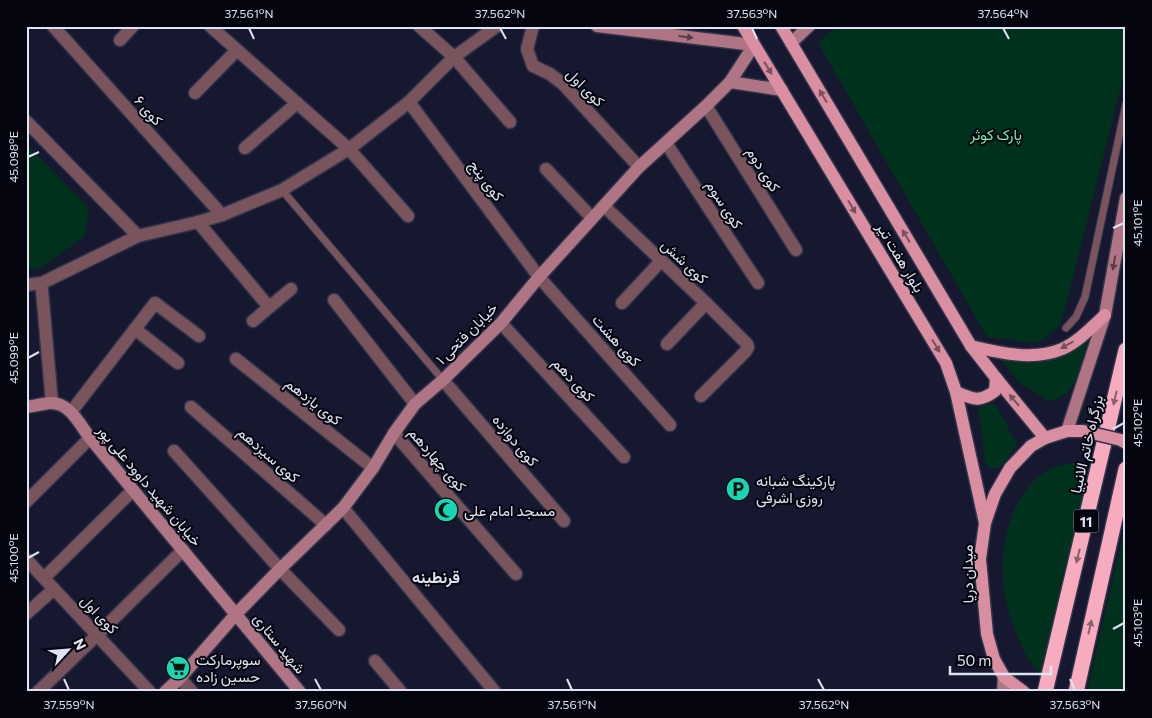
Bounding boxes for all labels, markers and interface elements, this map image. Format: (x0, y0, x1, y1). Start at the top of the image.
text: 37.561°N (224, 6, 274, 20)
text: 37.562°N (475, 6, 525, 20)
text: 37.563°N (727, 6, 777, 20)
text: 37.564°N (977, 6, 1029, 20)
one-way arrow (678, 33, 694, 41)
one-way arrow (764, 61, 773, 74)
street label: کوی اول (562, 64, 609, 111)
one-way arrow (818, 90, 827, 103)
street label: کوی ۶ (129, 91, 167, 130)
park label: پارک کوثر (969, 125, 1022, 145)
text: 45.098°E (6, 131, 20, 183)
street label: کوی دوم (742, 143, 785, 196)
street label: کوی پنج (463, 156, 508, 206)
street label: کوی سوم (701, 176, 747, 233)
one-way arrow (848, 200, 857, 213)
text: 45.101°E (1130, 200, 1144, 246)
street label: بلوار هفت تیر (872, 218, 929, 296)
one-way arrow (901, 229, 910, 242)
street label: کوی شش (657, 235, 712, 289)
one-way arrow (1110, 255, 1118, 271)
street label: خیابان فتحی ۱ (431, 298, 502, 369)
street label: کوی هشت (587, 310, 645, 371)
text: 45.099°E (6, 332, 20, 384)
one-way arrow (932, 340, 941, 353)
one-way arrow (1060, 341, 1073, 350)
street label: کوی دهم (548, 353, 599, 406)
street label: کوی یازدهم (281, 373, 346, 430)
one-way arrow (1111, 390, 1119, 405)
street label: بزرگراه خاتم الانبیا (1066, 393, 1108, 495)
one-way arrow (1009, 394, 1020, 407)
text: 45.102°E (1130, 399, 1144, 447)
street label: کوی دوازده (488, 410, 543, 471)
street label: خیابان شهید داوود علی پور (92, 420, 206, 551)
street label: کوی سیزدهم (233, 422, 304, 488)
street label: کوی چهاردهم (404, 423, 471, 496)
place label: پارکینگ شبانه روزی اشرفی (756, 471, 836, 508)
parking icon: پارکینگ شبانه روزی اشرفی (725, 476, 751, 502)
mosque icon: مسجد امام علی (433, 497, 459, 523)
place label: مسجد امام علی (464, 501, 555, 521)
road number: 11 (1074, 510, 1098, 532)
text: 45.100°E (6, 533, 20, 583)
street label: میدان دریا (957, 544, 978, 604)
one-way arrow (1073, 548, 1081, 563)
district label: قرنطینه (412, 567, 460, 588)
street label: کوی اول (76, 591, 123, 639)
text: 45.103°E (1130, 599, 1144, 647)
street label: شهید ستاری (249, 609, 310, 678)
one-way arrow (1086, 620, 1094, 635)
north arrow (42, 626, 92, 676)
text: N (70, 636, 90, 653)
scale bar (950, 643, 1051, 675)
place label: سوپرمارکت حسین زاده (196, 650, 261, 687)
text: 50 m (957, 651, 991, 669)
supermarket icon: سوپرمارکت حسین زاده (165, 655, 191, 681)
text: 37.559°N (44, 697, 94, 711)
text: 37.560°N (295, 697, 347, 711)
text: 37.561°N (547, 697, 597, 711)
text: 37.562°N (799, 697, 849, 711)
text: 37.563°N (1050, 697, 1100, 711)

